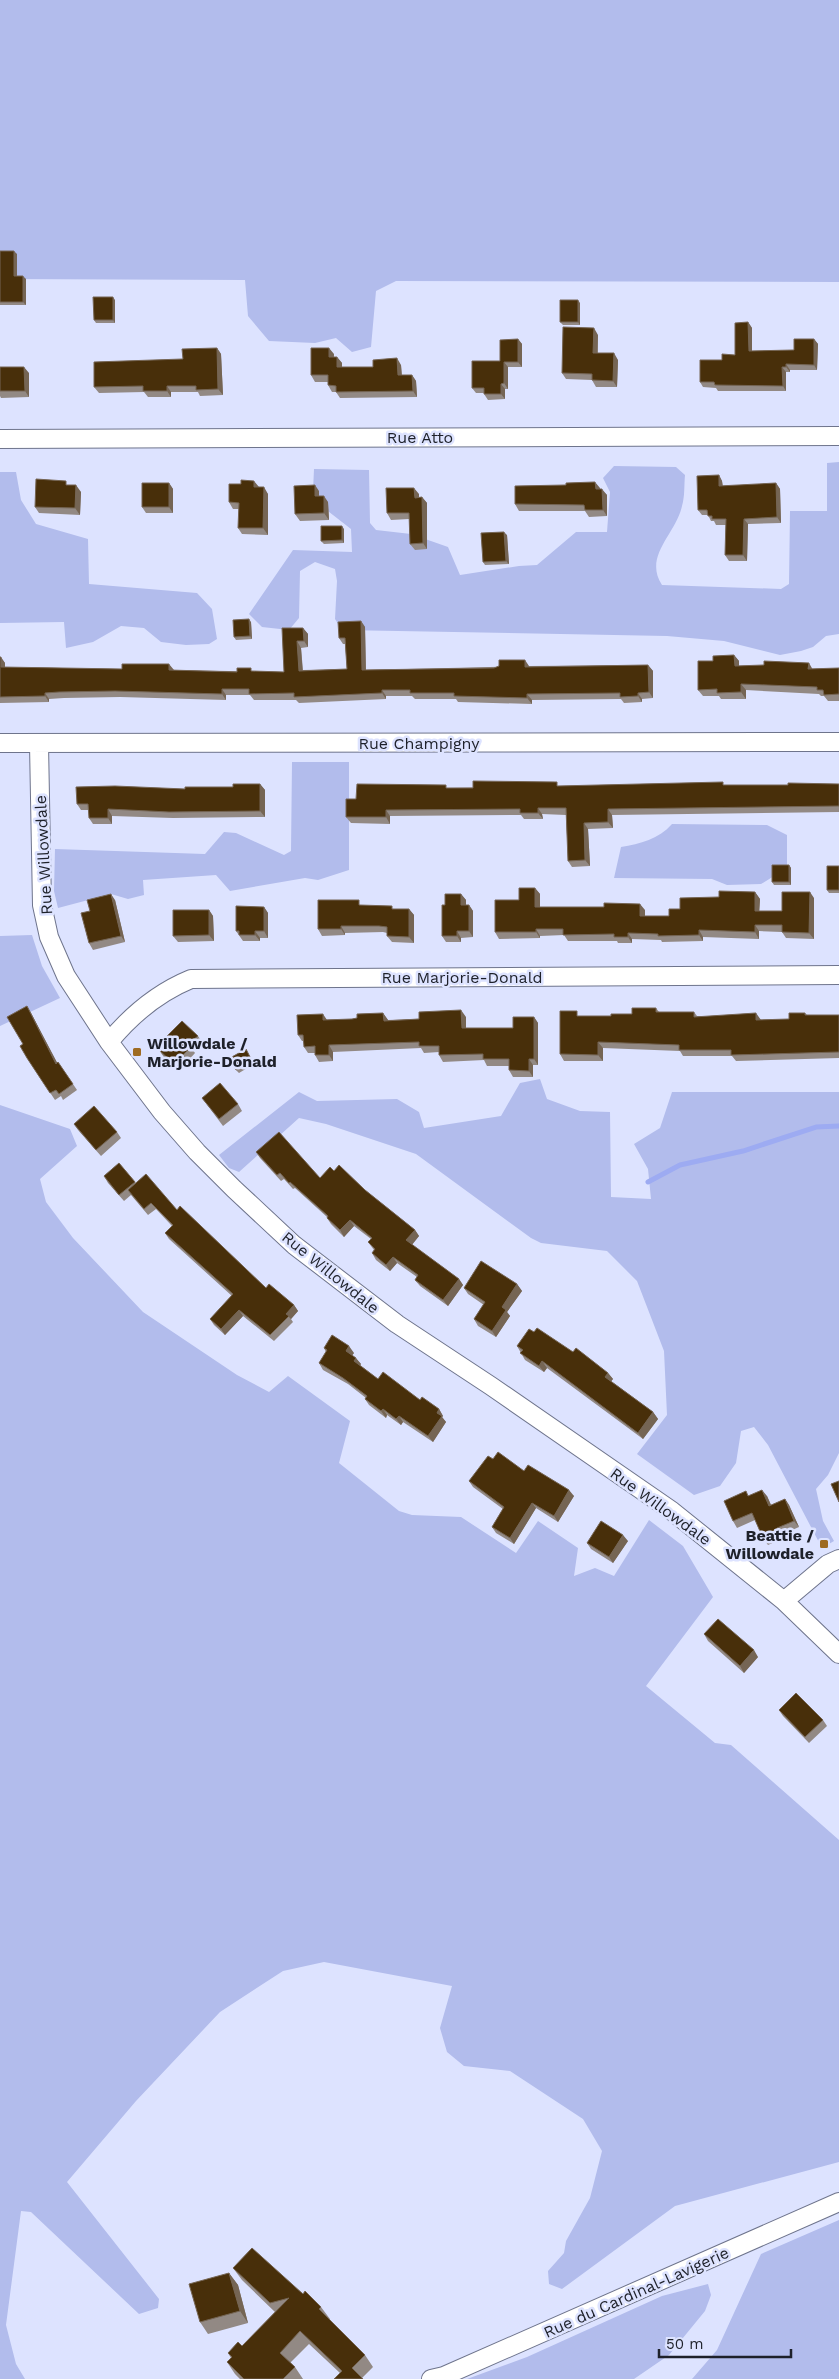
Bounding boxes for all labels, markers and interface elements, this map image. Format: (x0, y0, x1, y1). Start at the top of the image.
street label: Rue Atto (387, 428, 453, 447)
street label: Rue Champigny (359, 734, 480, 753)
street label: Rue Willowdale (31, 795, 56, 915)
street label: Rue Marjorie-Donald (381, 968, 543, 987)
place label: Willowdale / Marjorie-Donald (147, 1034, 277, 1071)
marker: Willowdale / Marjorie-Donald (131, 1046, 143, 1058)
street label: Rue Willowdale (278, 1227, 383, 1317)
street label: Rue Willowdale (607, 1464, 715, 1549)
place label: Beattie / Willowdale (726, 1526, 815, 1563)
marker: Beattie / Willowdale (818, 1538, 830, 1550)
street label: Rue du Cardinal-Lavigerie (541, 2243, 732, 2342)
scale bar (659, 2326, 792, 2358)
text: 50 m (666, 2335, 703, 2353)

